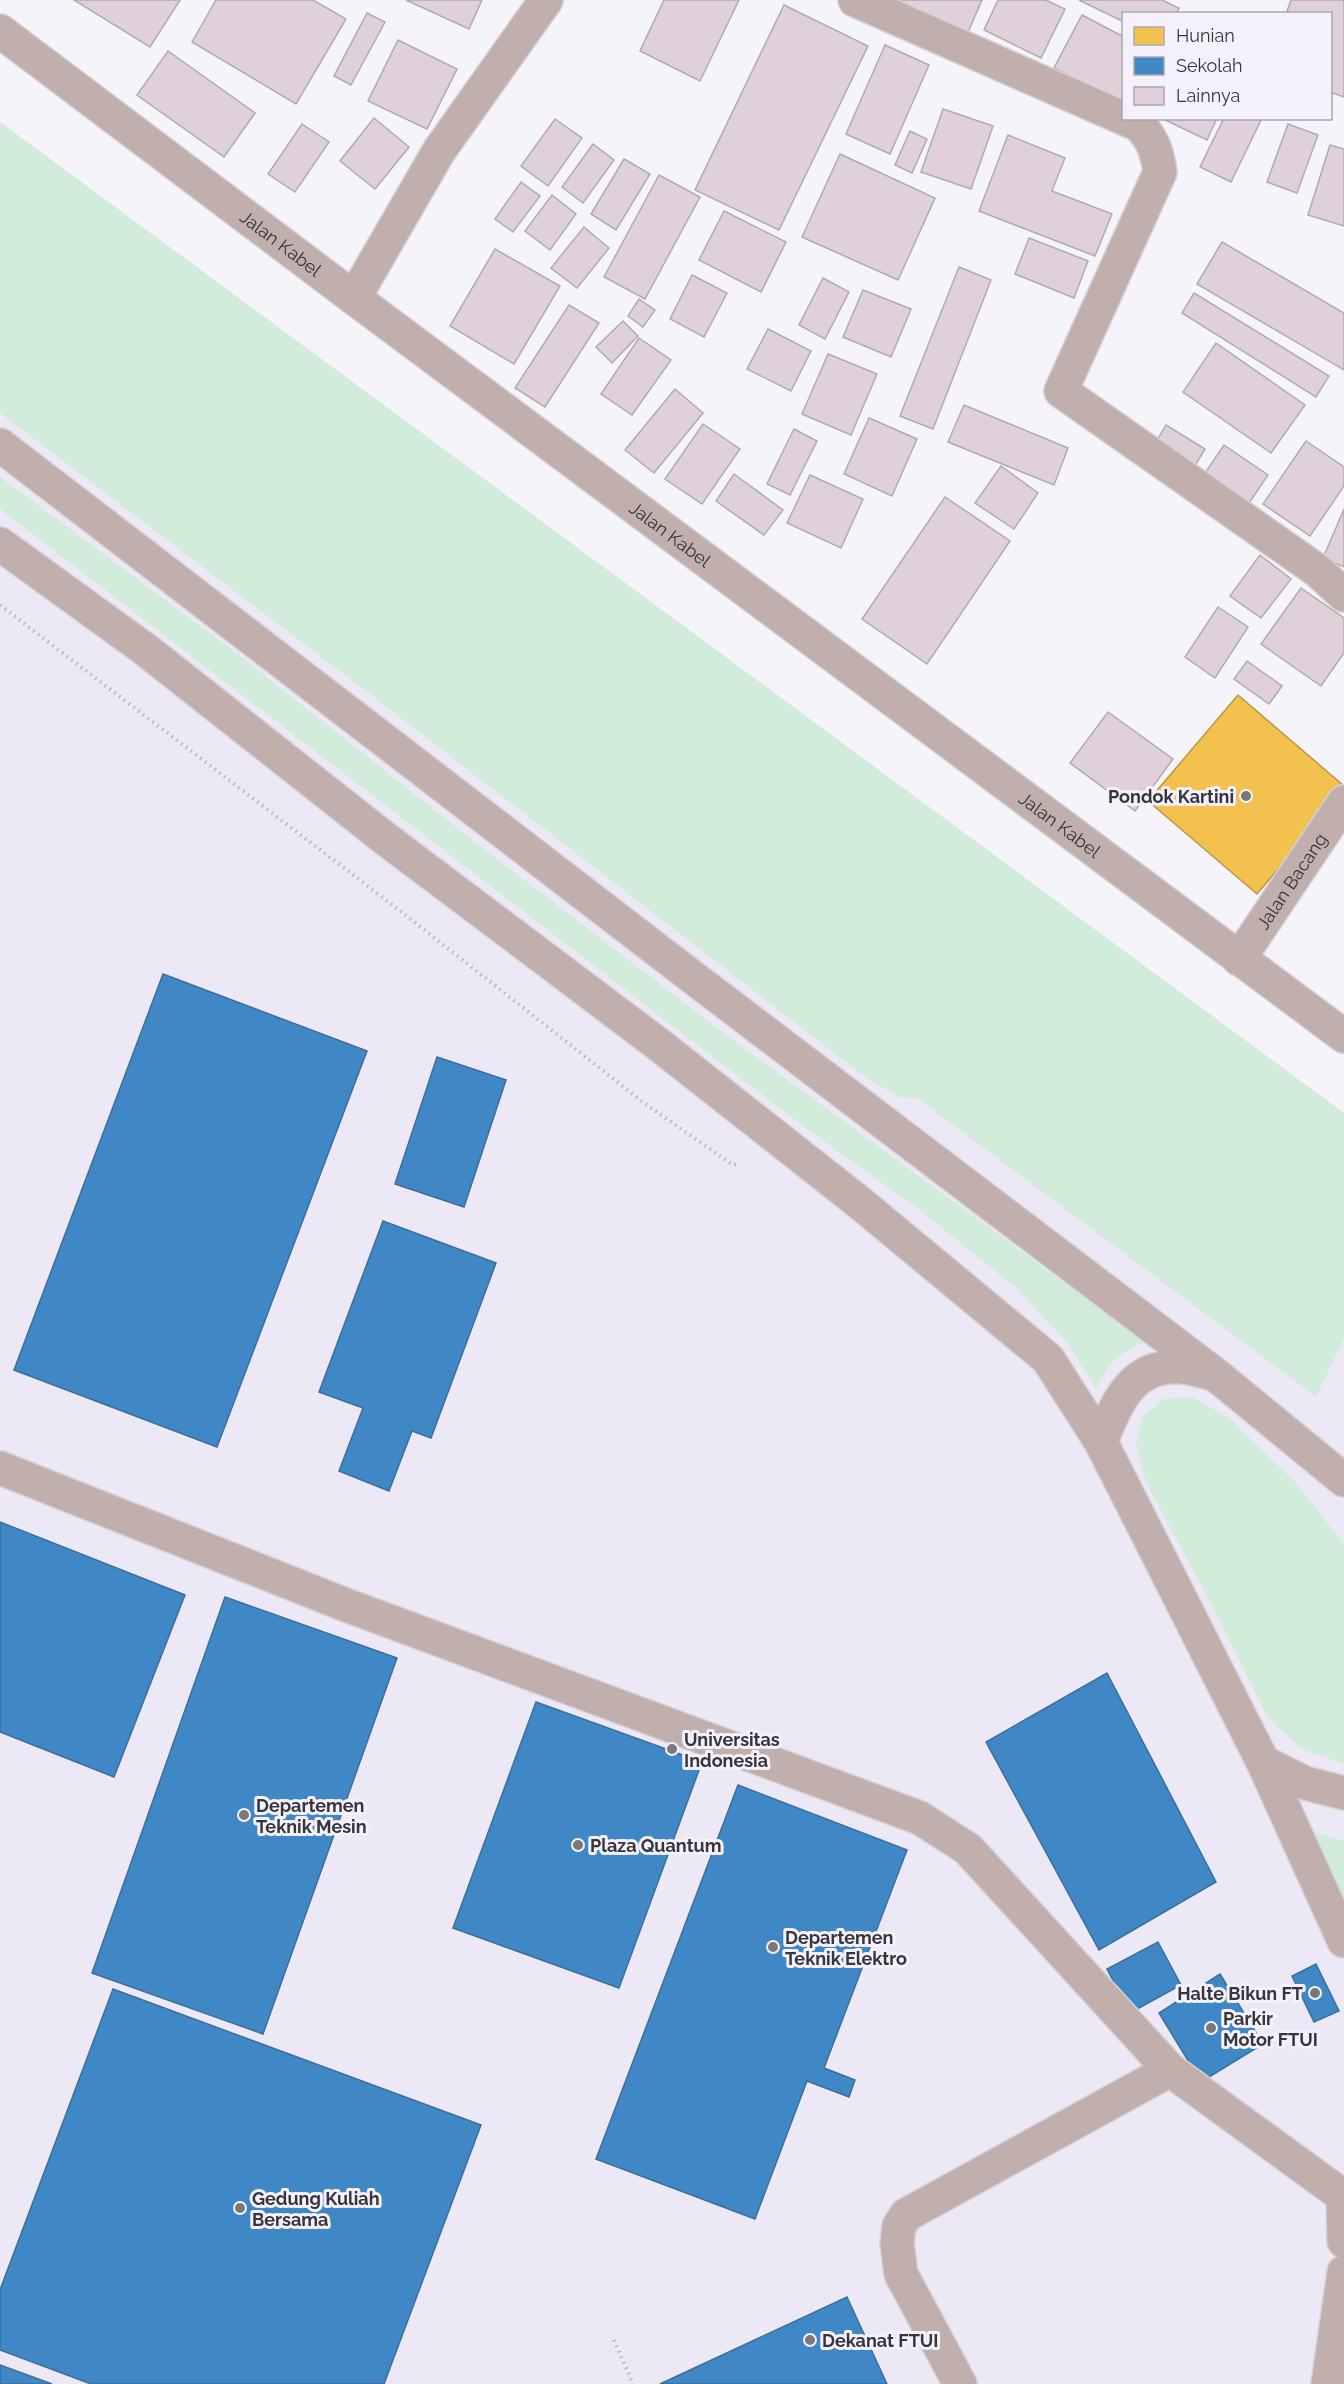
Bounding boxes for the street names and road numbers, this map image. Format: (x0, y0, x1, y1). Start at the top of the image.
street label: Jalan Kabel (236, 206, 326, 280)
street label: Jalan Kabel (626, 497, 715, 571)
street label: Jalan Kabel (1015, 787, 1105, 862)
street label: Jalan Bacang (1252, 829, 1331, 933)

